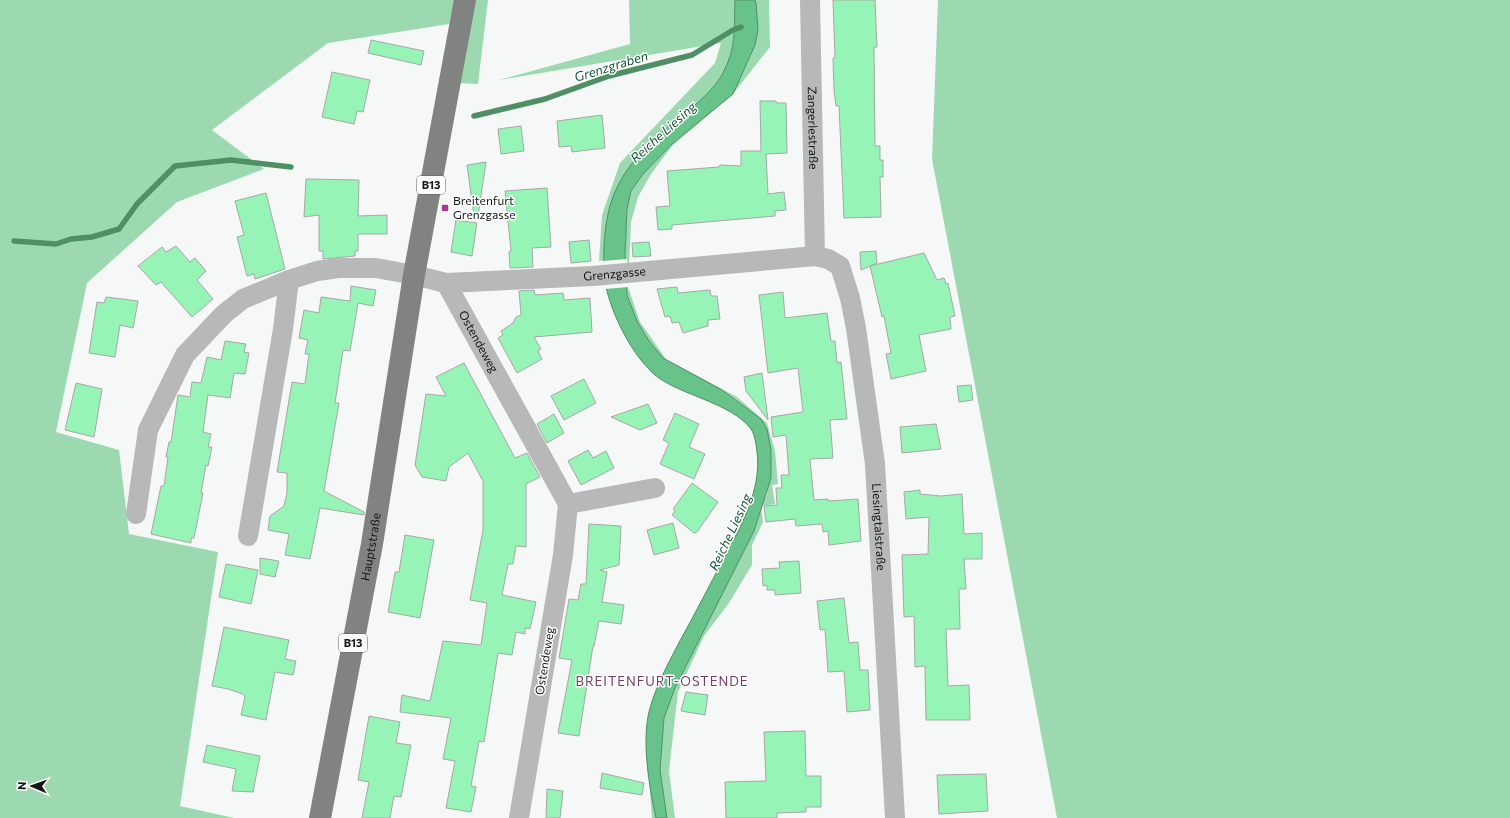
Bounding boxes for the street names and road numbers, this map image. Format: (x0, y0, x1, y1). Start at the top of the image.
street label: Zangerlestraße (806, 86, 821, 170)
road number: B13 (417, 176, 445, 194)
street label: Grenzgasse (583, 263, 646, 282)
street label: Ostendeweg (457, 308, 502, 375)
street label: Liesingtalstraße (870, 483, 889, 571)
street label: Hauptstraße (357, 512, 383, 582)
street label: Ostendeweg (532, 625, 556, 696)
road number: B13 (339, 634, 367, 652)

